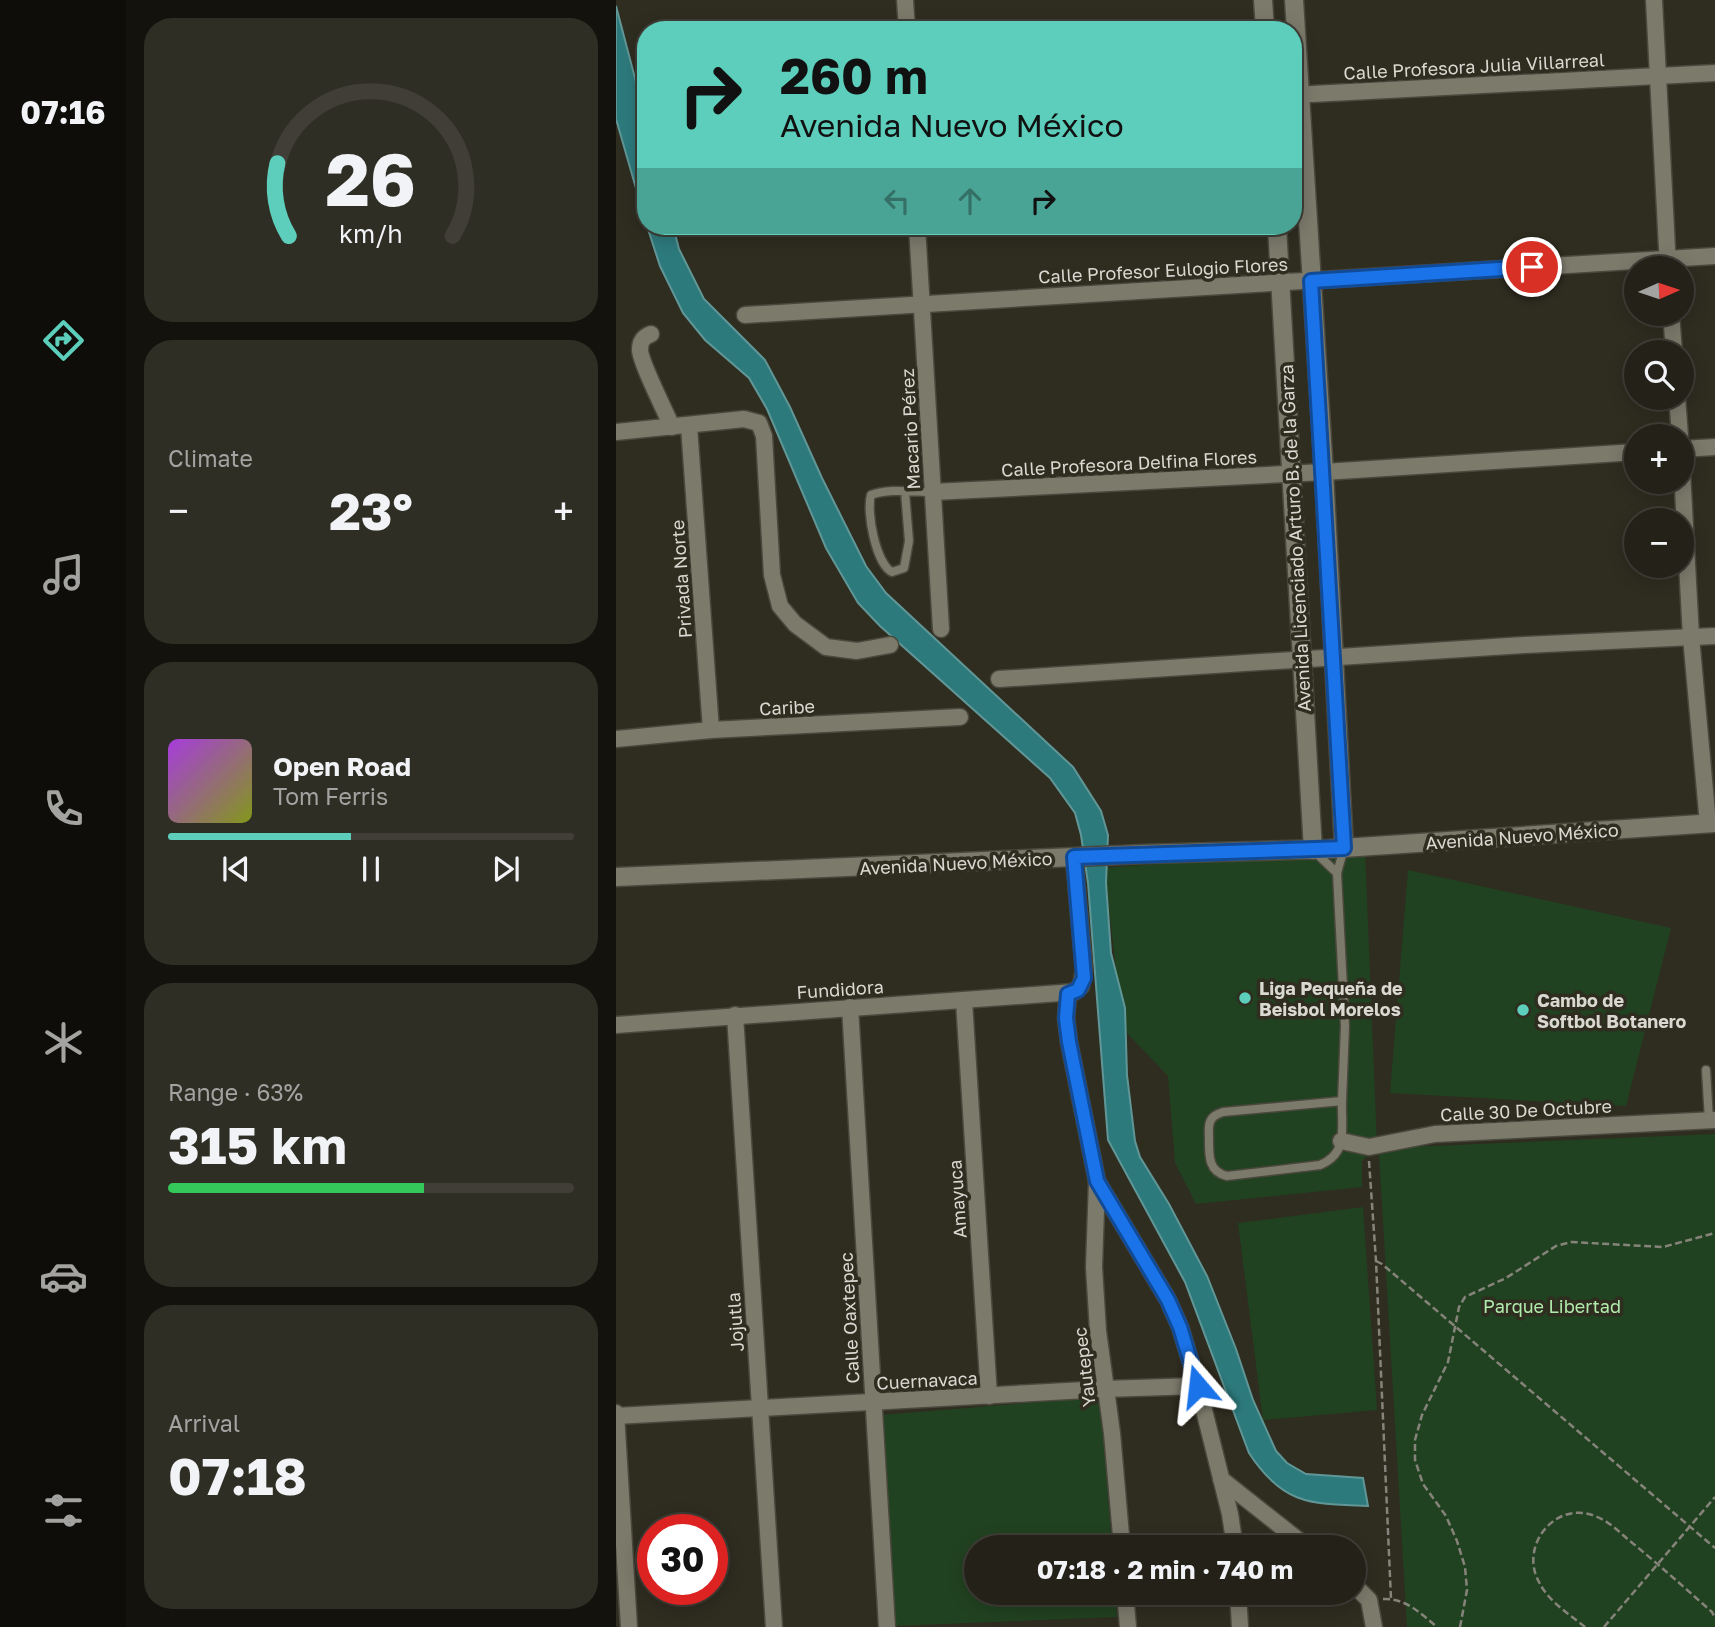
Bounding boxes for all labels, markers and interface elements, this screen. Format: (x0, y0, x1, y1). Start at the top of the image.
text: 260 m (780, 46, 928, 105)
street label: Calle Profesora Julia Villarreal (1343, 48, 1605, 84)
icon: right (665, 49, 756, 140)
text: 07:16 (20, 93, 106, 131)
text: Avenida Nuevo México (780, 106, 1124, 144)
text: 26 (326, 135, 416, 222)
icon: left (878, 182, 916, 220)
icon: ahead (951, 182, 989, 220)
icon: right (1024, 182, 1062, 220)
text: km/h (339, 218, 403, 249)
pin (1502, 237, 1562, 297)
icon: arrive (1513, 248, 1551, 286)
street label: Calle Profesor Eulogio Flores (1038, 252, 1288, 288)
north arrow (1624, 256, 1694, 326)
map controls (1624, 256, 1694, 578)
icon: directions (39, 316, 88, 365)
button: search (1624, 340, 1694, 410)
street label: Avenida Licenciado Arturo B. de la Garza (1275, 364, 1315, 712)
street label: Macario Pérez (896, 368, 924, 490)
button: + (1624, 424, 1694, 494)
text: Climate (168, 444, 253, 472)
street label: Calle Profesora Delfina Flores (1001, 445, 1257, 481)
text: 23° (329, 479, 413, 541)
text: − (168, 488, 189, 533)
text: + (553, 488, 574, 533)
button: − (1624, 508, 1694, 578)
street label: Privada Norte (666, 519, 696, 639)
icon: music (39, 550, 88, 599)
street label: Caribe (759, 695, 815, 719)
text: Open Road (273, 751, 411, 782)
text: Tom Ferris (273, 782, 388, 810)
icon: phone (39, 784, 88, 833)
street label: Avenida Nuevo México (1425, 818, 1619, 854)
street label: Avenida Nuevo México (859, 847, 1053, 879)
icon: previous (217, 850, 255, 888)
icon: pause (352, 850, 390, 888)
icon: next (487, 850, 525, 888)
street label: Fundidora (796, 975, 884, 1003)
place label: Liga Pequeña de Beisbol Morelos (1259, 977, 1403, 1020)
place label: Cambo de Softbol Botanero (1537, 989, 1687, 1032)
marker: Liga Pequeña de Beisbol Morelos (1237, 990, 1253, 1006)
marker: Cambo de Softbol Botanero (1515, 1002, 1531, 1018)
icon: climate (39, 1018, 88, 1067)
text: Range · 63% (168, 1078, 303, 1106)
street label: Calle 30 De Octubre (1440, 1095, 1612, 1125)
text: 315 km (168, 1113, 347, 1175)
street label: Amayuca (943, 1159, 971, 1239)
icon: car (39, 1252, 88, 1301)
street label: Calle Oaxtepec (835, 1252, 863, 1384)
street label: Jojutla (722, 1291, 748, 1353)
park label: Parque Libertad (1483, 1295, 1621, 1317)
street label: Yautepec (1068, 1326, 1100, 1408)
position arrow (1161, 1349, 1235, 1423)
street label: Cuernavaca (876, 1366, 978, 1394)
text: Arrival (168, 1409, 240, 1437)
text: 07:18 (168, 1444, 307, 1506)
icon: filters (39, 1486, 88, 1535)
speed limit sign: 30 (637, 1514, 728, 1605)
text: 07:18 · 2 min · 740 m (1037, 1554, 1293, 1585)

